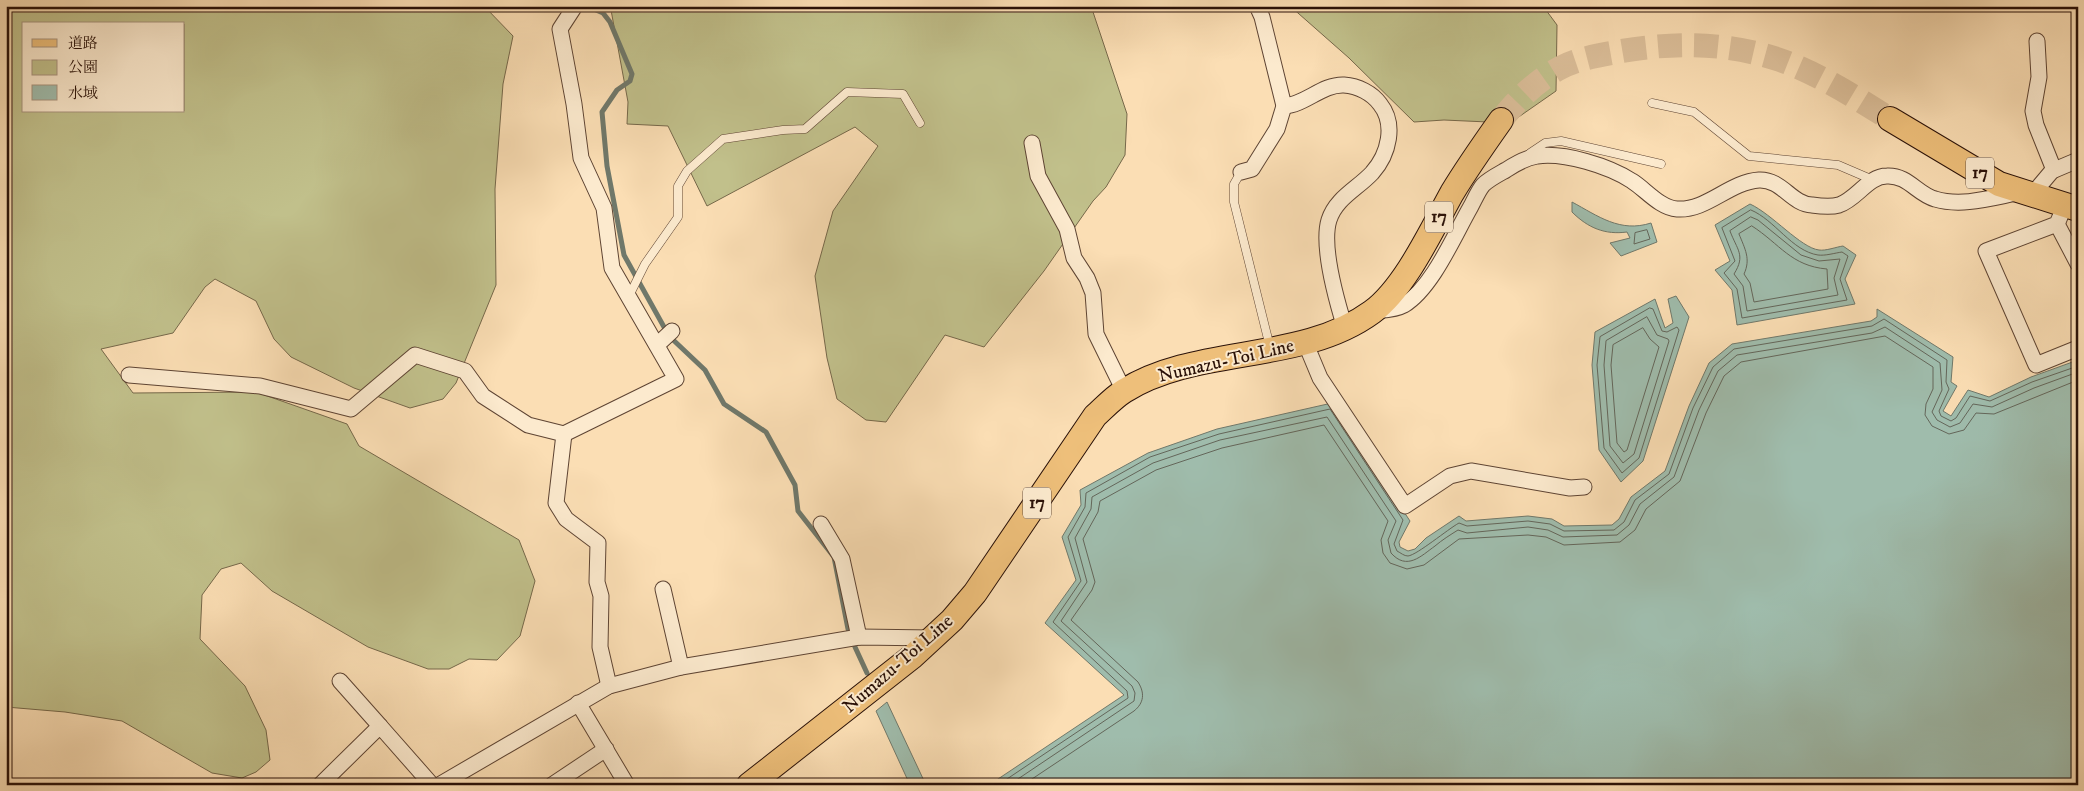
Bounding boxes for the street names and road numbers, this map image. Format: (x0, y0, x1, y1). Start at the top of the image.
road number: 17 (1966, 158, 1994, 188)
road number: 17 (1425, 202, 1453, 232)
street label: Numazu-Toi Line (1156, 334, 1296, 388)
road number: 17 (1023, 488, 1051, 518)
street label: Numazu-Toi Line (838, 610, 958, 718)

